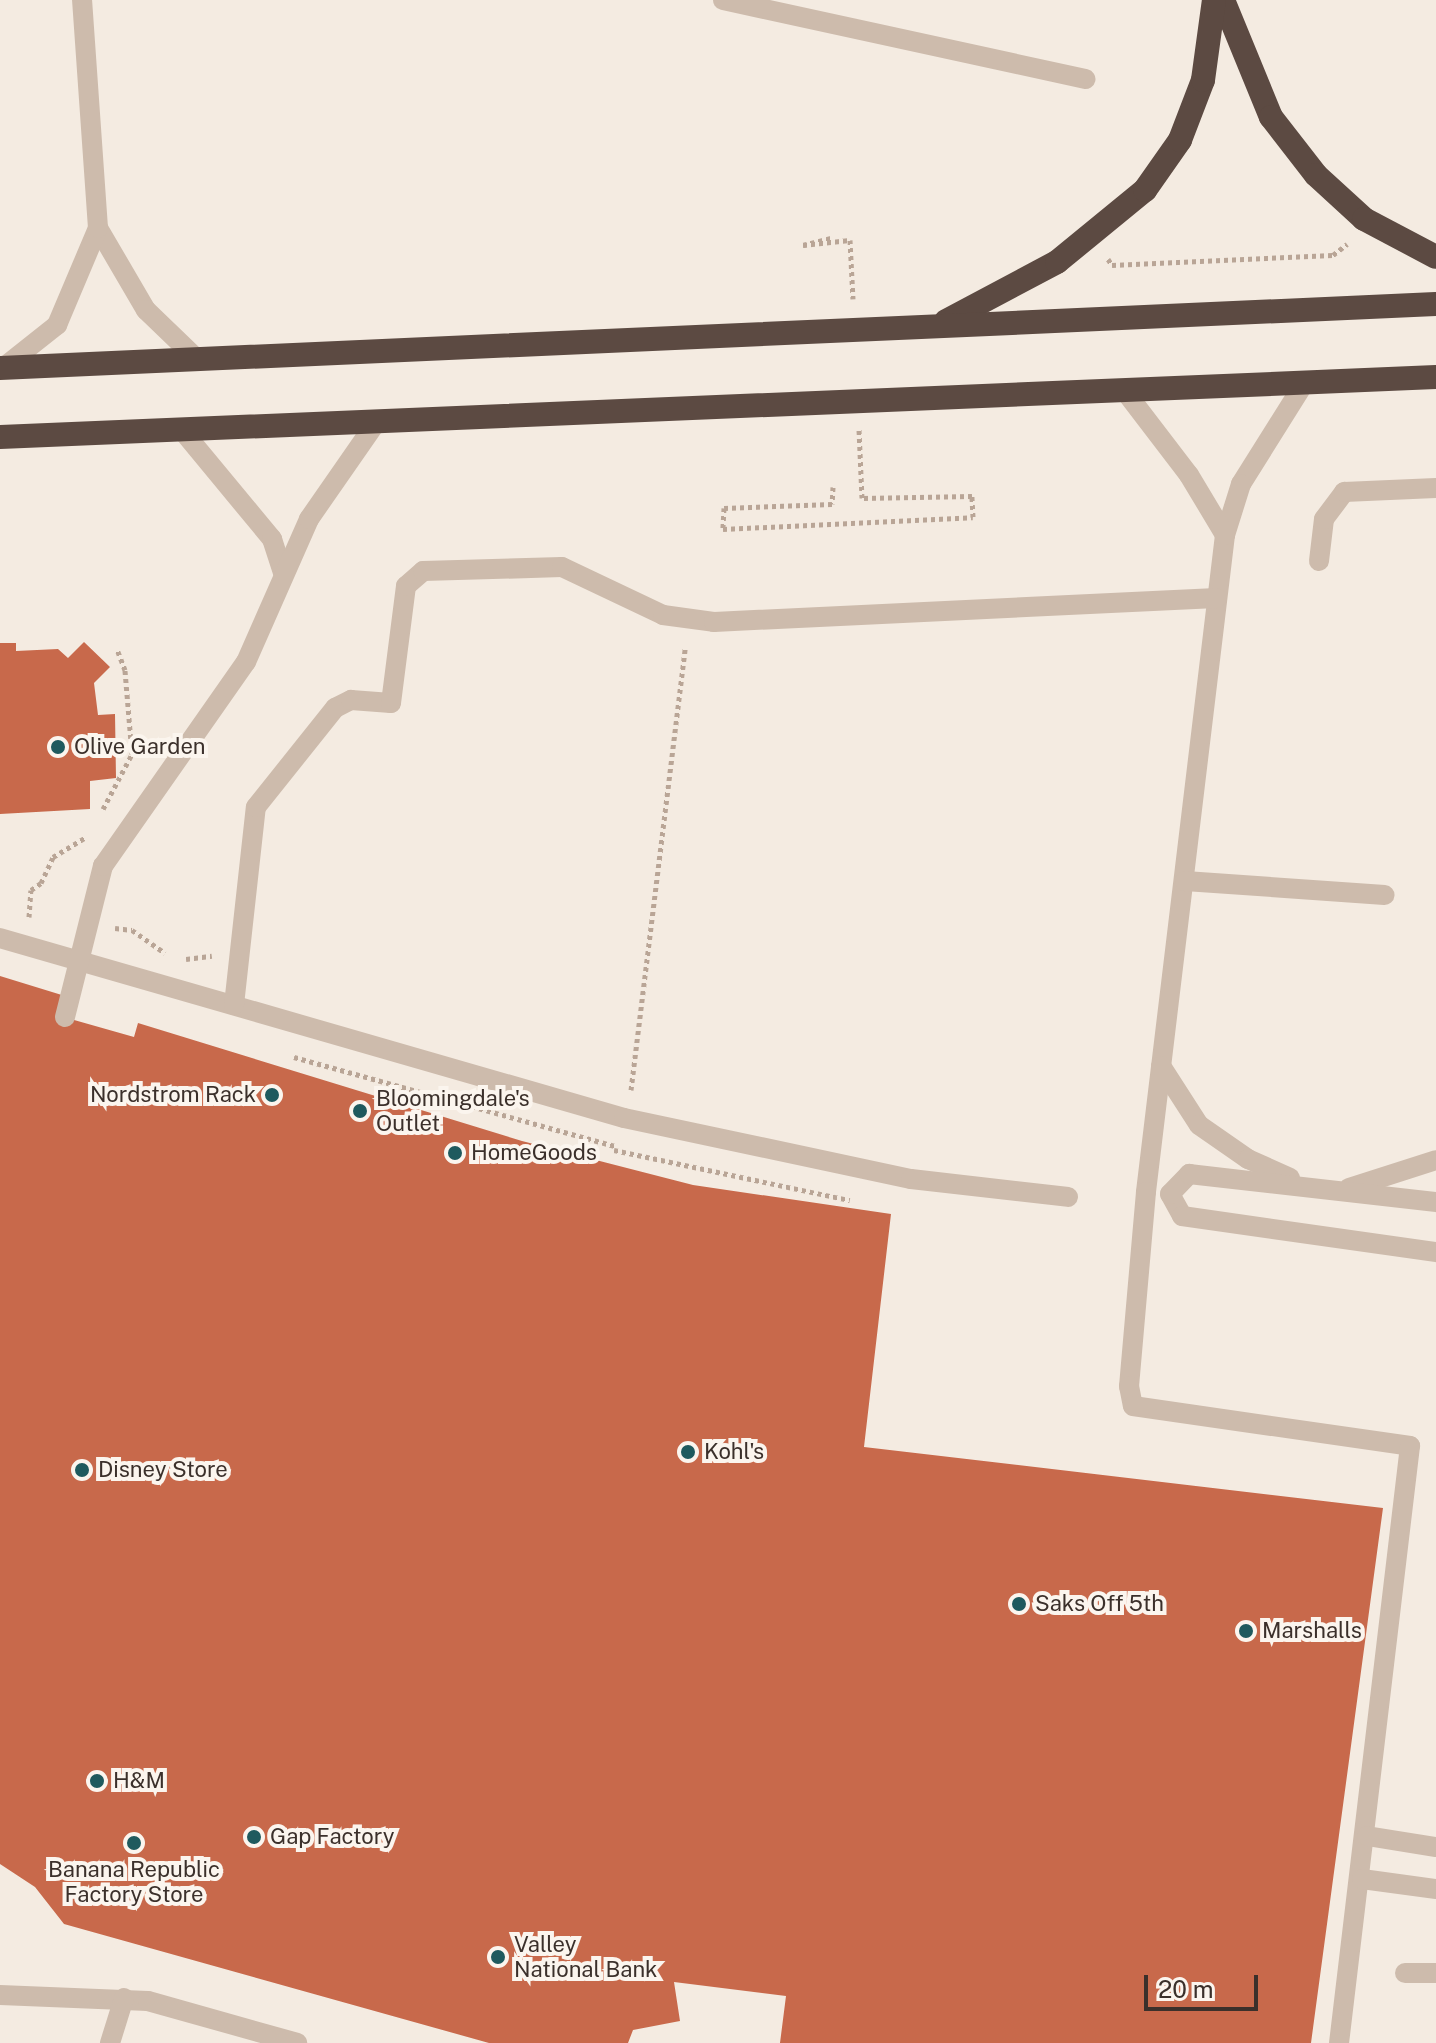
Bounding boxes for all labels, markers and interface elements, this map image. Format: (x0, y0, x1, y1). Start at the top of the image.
place label: Olive Garden (74, 734, 206, 760)
marker: Olive Garden (49, 738, 67, 756)
place label: Nordstrom Rack (90, 1082, 256, 1108)
place label: Bloomingdale's Outlet (376, 1085, 530, 1136)
marker: Nordstrom Rack (263, 1086, 281, 1104)
marker: Bloomingdale's Outlet (351, 1102, 369, 1120)
place label: HomeGoods (471, 1140, 597, 1166)
marker: HomeGoods (446, 1144, 464, 1162)
place label: Kohl's (704, 1439, 764, 1465)
marker: Kohl's (679, 1443, 697, 1461)
place label: Disney Store (98, 1457, 228, 1483)
marker: Disney Store (73, 1461, 91, 1479)
place label: Saks Off 5th (1035, 1591, 1164, 1617)
marker: Saks Off 5th (1010, 1595, 1028, 1613)
place label: Marshalls (1262, 1618, 1362, 1644)
marker: Marshalls (1237, 1622, 1255, 1640)
place label: H&M (113, 1768, 165, 1794)
marker: H&M (88, 1772, 106, 1790)
place label: Gap Factory (270, 1824, 395, 1850)
marker: Gap Factory (245, 1828, 263, 1846)
marker: Banana Republic Factory Store (125, 1834, 143, 1852)
place label: Banana Republic Factory Store (48, 1856, 220, 1908)
place label: Valley National Bank (514, 1931, 657, 1982)
marker: Valley National Bank (489, 1948, 507, 1966)
scale bar (1148, 1959, 1262, 2009)
text: 20 m (1158, 1975, 1214, 2003)

